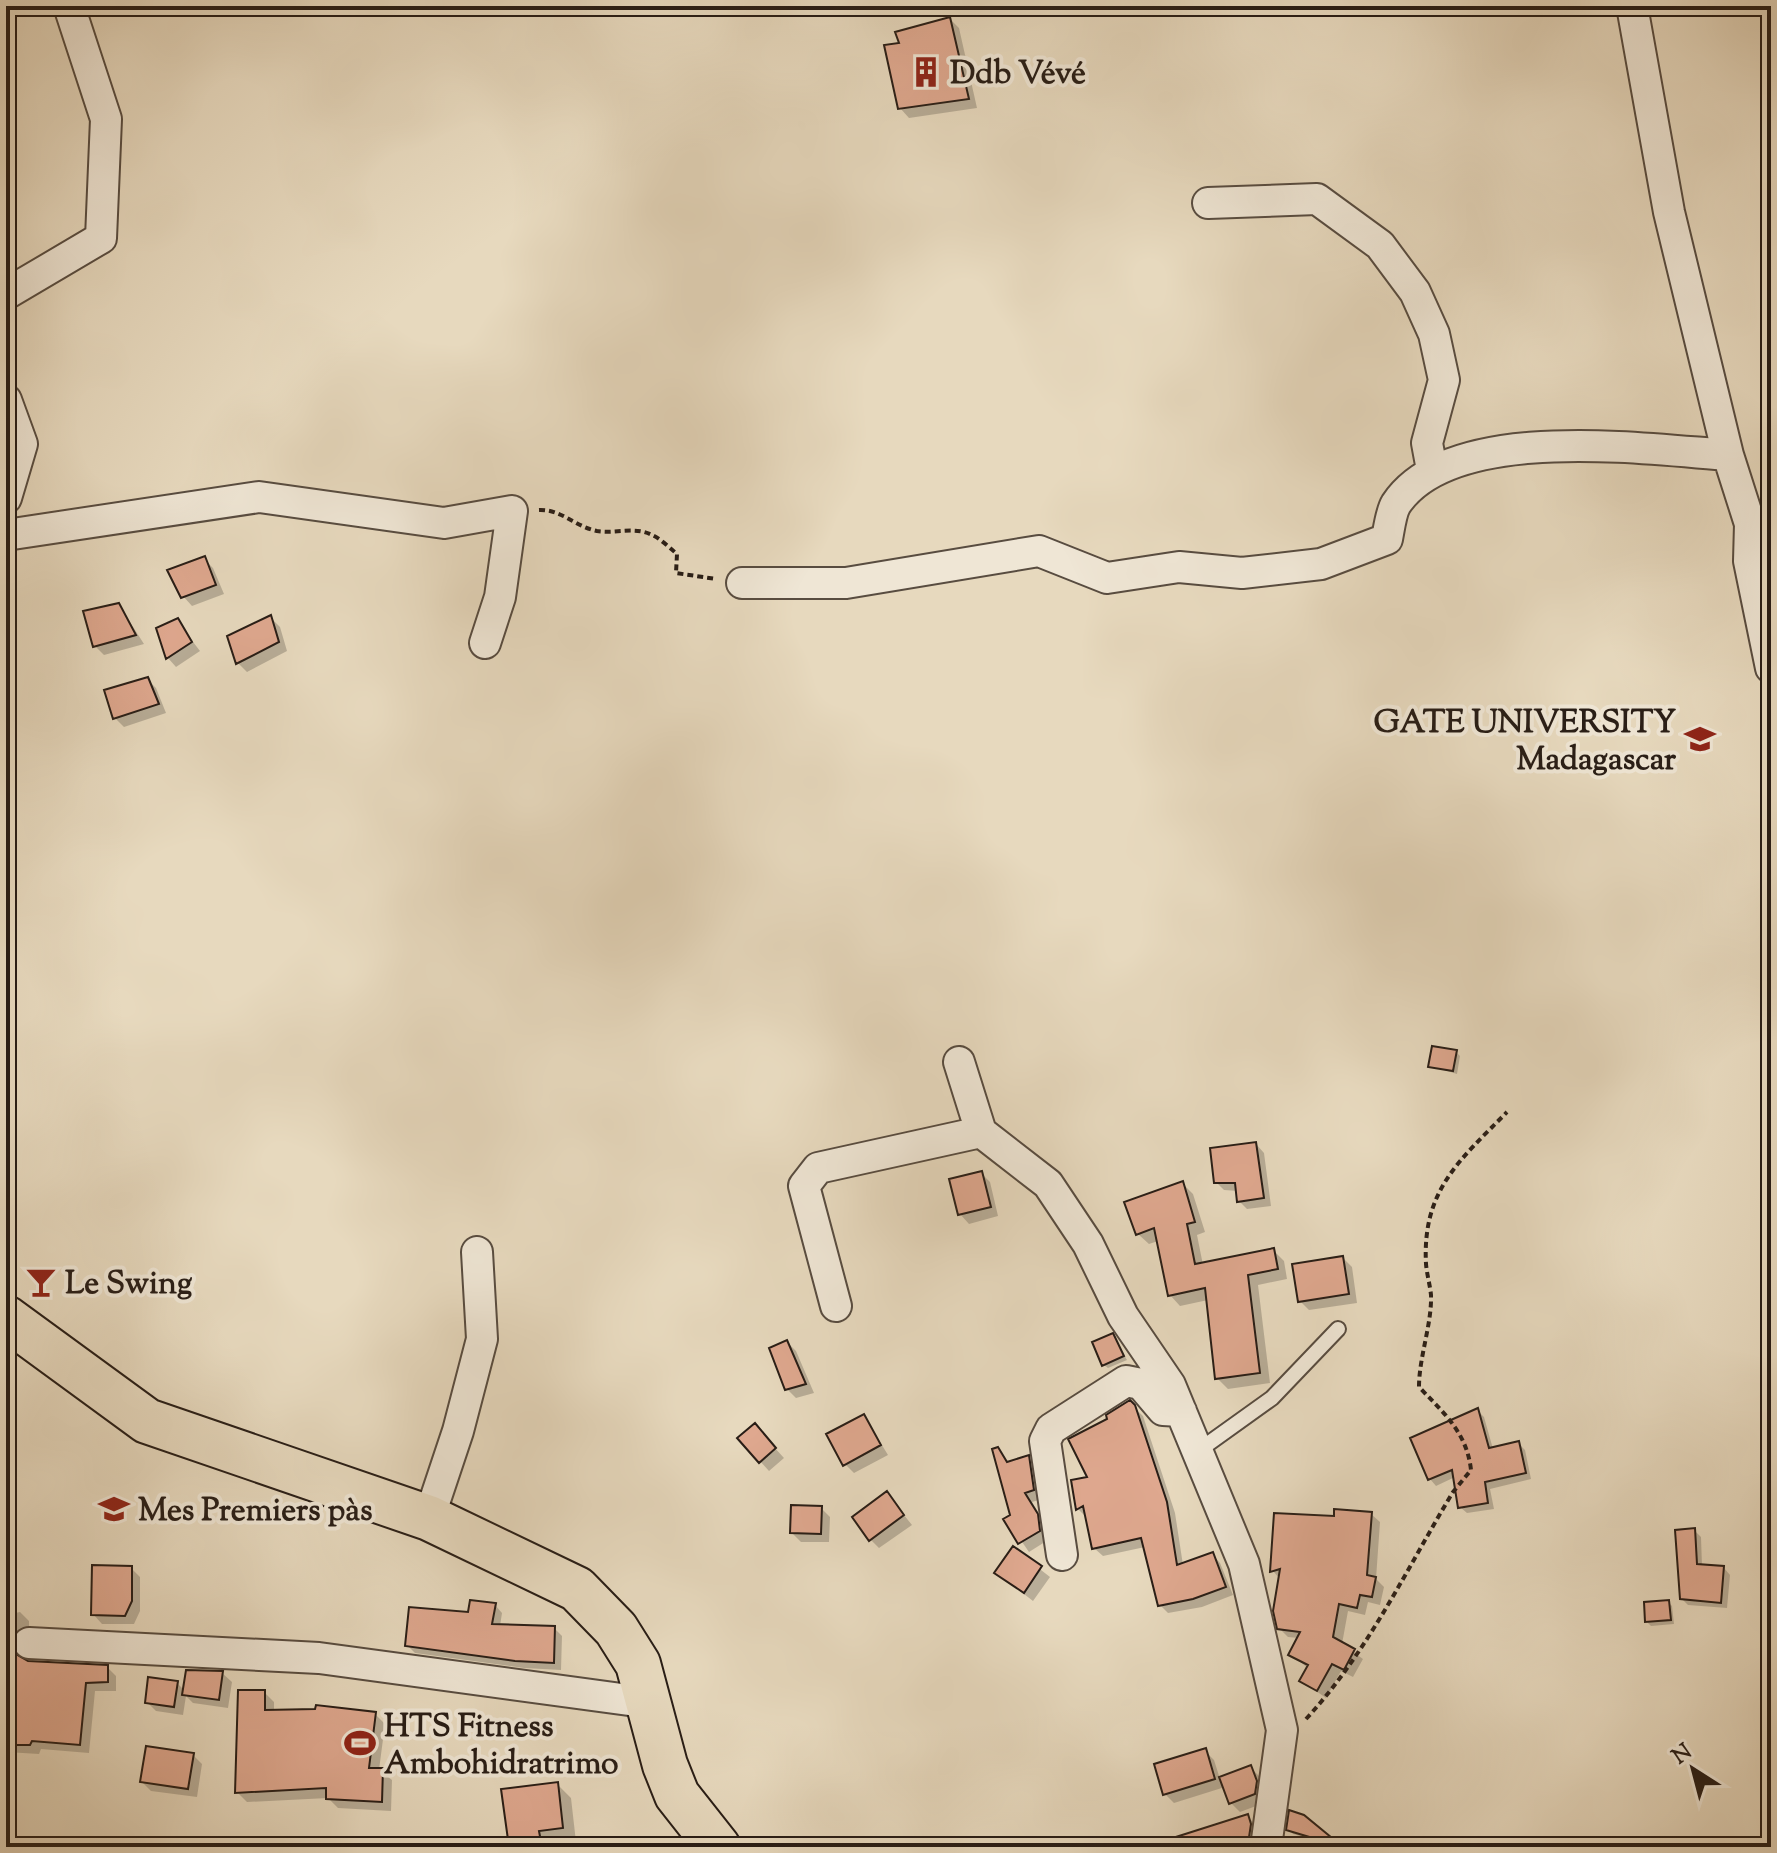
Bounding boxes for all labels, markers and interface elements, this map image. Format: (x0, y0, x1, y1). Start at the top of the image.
place label: Ddb Vévé (950, 52, 1086, 98)
building icon: Ddb Vévé (909, 55, 943, 89)
place label: GATE UNIVERSITY Madagascar (1373, 701, 1677, 784)
school or university icon: GATE UNIVERSITY Madagascar (1683, 722, 1717, 756)
place label: Le Swing (65, 1262, 193, 1308)
bar icon: Le Swing (24, 1265, 58, 1299)
place label: Mes Premiers pàs (138, 1489, 373, 1535)
school or university icon: Mes Premiers pàs (97, 1492, 131, 1526)
place label: HTS Fitness Ambohidratrimo (384, 1705, 619, 1788)
sports icon: HTS Fitness Ambohidratrimo (343, 1726, 377, 1760)
north arrow (1653, 1729, 1733, 1809)
text: N (1666, 1737, 1700, 1773)

